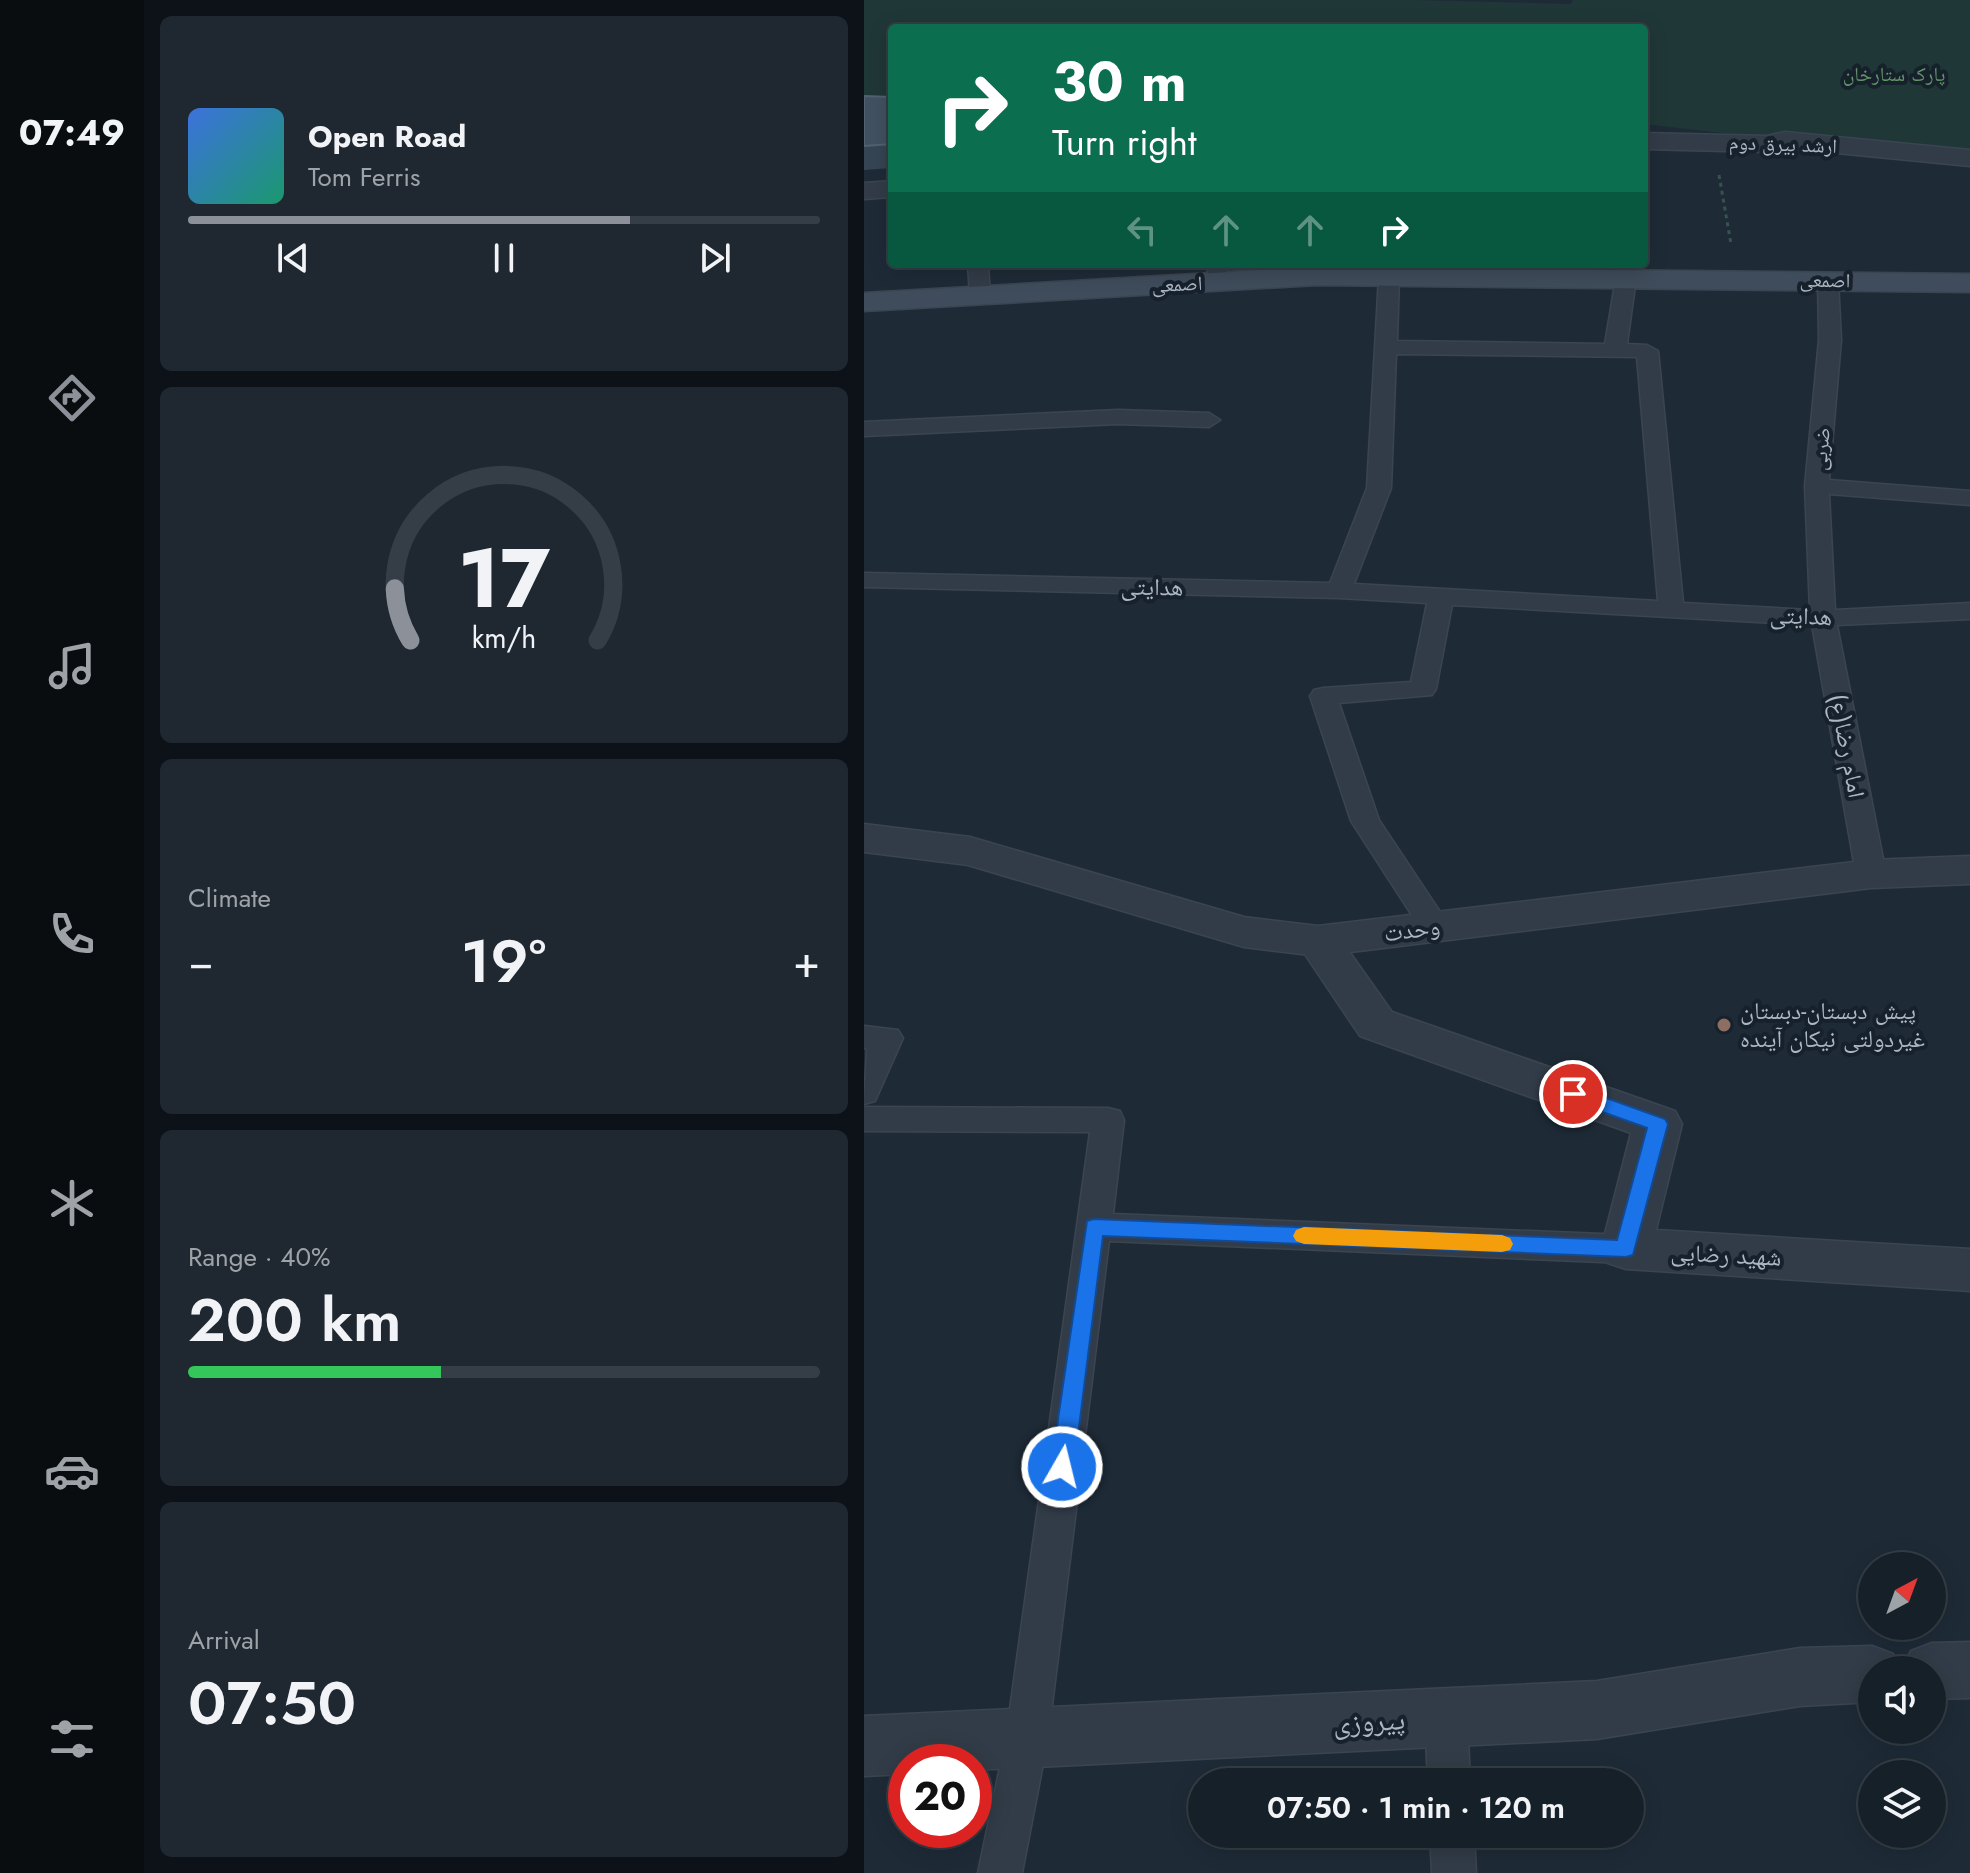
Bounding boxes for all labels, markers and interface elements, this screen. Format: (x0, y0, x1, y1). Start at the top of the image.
text: 30 m (1052, 41, 1187, 122)
icon: right (920, 56, 1024, 160)
park label: پارک ستارخان (1843, 60, 1945, 89)
text: 07:49 (19, 106, 125, 158)
text: Open Road (308, 115, 466, 158)
text: Turn right (1052, 116, 1197, 168)
street label: ارشد بیرق دوم (1728, 128, 1838, 161)
text: Tom Ferris (308, 158, 420, 196)
icon: left (1120, 208, 1164, 252)
icon: ahead (1204, 208, 1248, 252)
icon: ahead (1288, 208, 1332, 252)
icon: right (1372, 208, 1416, 252)
icon: previous (271, 236, 315, 280)
icon: pause (482, 236, 526, 280)
icon: next (693, 236, 737, 280)
street label: اصمعی (1799, 266, 1851, 295)
street label: اصمعی (1151, 269, 1203, 300)
icon: directions (44, 370, 100, 426)
street label: ضربی (1805, 426, 1838, 472)
text: 17 (458, 518, 550, 638)
street label: هدایتی (1120, 568, 1184, 605)
street label: هدایتی (1769, 597, 1833, 634)
text: km/h (472, 617, 536, 659)
icon: music (44, 638, 100, 694)
street label: امام رضا(ع) (1820, 691, 1875, 801)
text: Climate (188, 879, 271, 917)
icon: phone (44, 906, 100, 962)
street label: وحدت (1382, 909, 1442, 950)
text: 19° (461, 918, 546, 1005)
text: − (188, 930, 214, 994)
text: + (793, 930, 820, 994)
place label: پیش دبستان-دبستان غیردولتی نیکان آینده (1740, 993, 1925, 1056)
marker: پیش دبستان-دبستان غیردولتی نیکان آینده (1715, 1016, 1733, 1034)
pin (1539, 1060, 1607, 1128)
icon: arrive (1551, 1072, 1595, 1116)
icon: climate (44, 1175, 100, 1231)
street label: شهید رضایی (1670, 1234, 1782, 1275)
text: Range · 40% (188, 1238, 331, 1276)
text: 200 km (188, 1277, 401, 1364)
position arrow (1020, 1425, 1104, 1509)
icon: car (44, 1443, 100, 1499)
north arrow (1858, 1552, 1946, 1640)
map controls (1858, 1552, 1946, 1848)
text: Arrival (188, 1621, 260, 1659)
button: sound (1858, 1656, 1946, 1744)
text: 07:50 (188, 1660, 356, 1747)
street label: پیروزی (1332, 1699, 1406, 1744)
icon: filters (44, 1711, 100, 1767)
speed limit sign: 20 (888, 1744, 992, 1848)
button: layers (1858, 1760, 1946, 1848)
text: 07:50 · 1 min · 120 m (1267, 1786, 1565, 1829)

